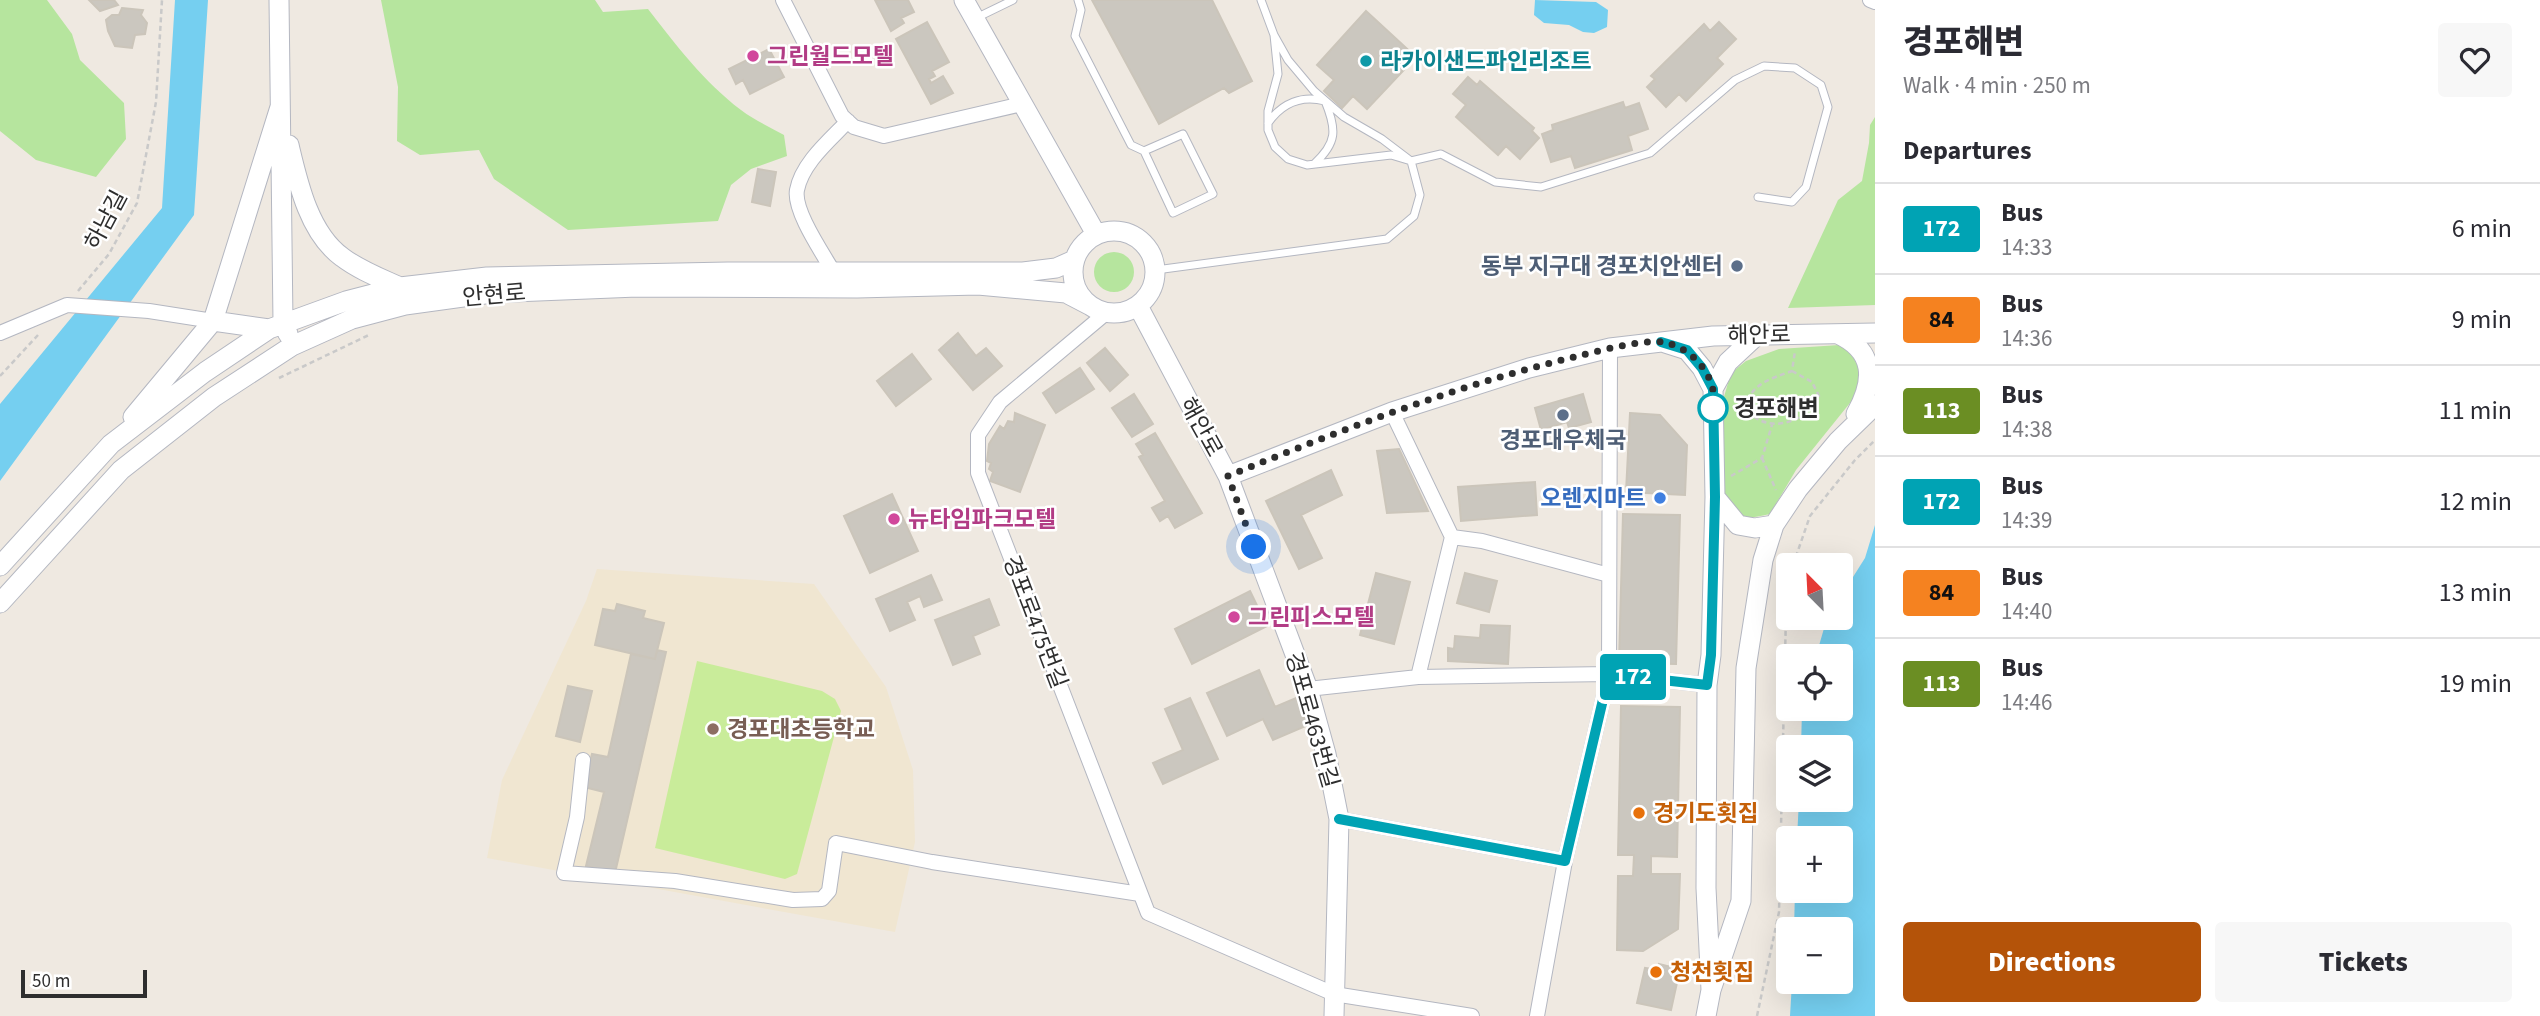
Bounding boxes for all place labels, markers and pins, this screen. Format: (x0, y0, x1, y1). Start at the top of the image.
place label: 그린월드모텔 (767, 40, 894, 73)
place label: 라카이샌드파인리조트 (1380, 45, 1592, 78)
marker: 그린월드모텔 (745, 48, 761, 64)
marker: 라카이샌드파인리조트 (1358, 53, 1374, 69)
place label: 동부 지구대 경포치안센터 (1481, 250, 1723, 283)
marker: 동부 지구대 경포치안센터 (1729, 258, 1745, 274)
place label: 경포해변 (1734, 392, 1819, 425)
marker: 경포해변 (1698, 393, 1728, 423)
marker: 경포대우체국 (1555, 407, 1571, 423)
place label: 경포대우체국 (1500, 424, 1626, 457)
place label: 오렌지마트 (1540, 482, 1646, 515)
marker: 오렌지마트 (1652, 490, 1668, 506)
place label: 뉴타임파크모텔 (908, 503, 1056, 536)
marker: 뉴타임파크모텔 (886, 511, 902, 527)
place label: 그린피스모텔 (1248, 601, 1375, 634)
marker: 그린피스모텔 (1226, 609, 1242, 625)
place label: 경포대초등학교 (727, 713, 875, 746)
marker: 경포대초등학교 (705, 721, 721, 737)
place label: 경기도횟집 (1653, 797, 1759, 830)
marker: 경기도횟집 (1631, 805, 1647, 821)
place label: 청천횟집 (1670, 956, 1755, 989)
marker: 청천횟집 (1648, 964, 1664, 980)

